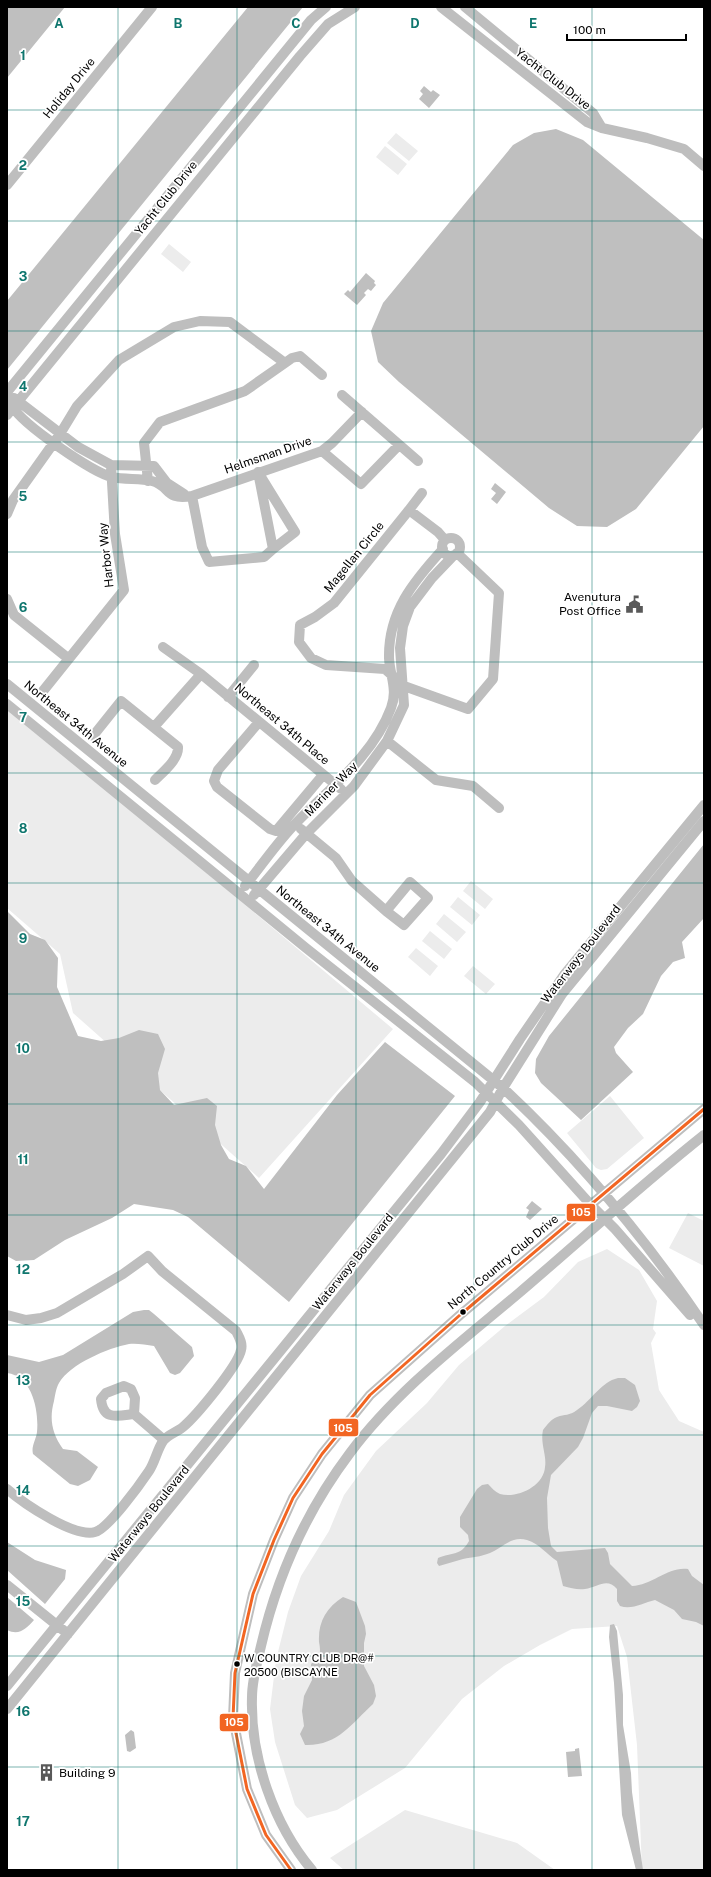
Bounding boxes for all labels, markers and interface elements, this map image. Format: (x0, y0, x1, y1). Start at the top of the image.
text: A (54, 16, 64, 31)
text: B (174, 16, 183, 31)
text: C (291, 16, 301, 31)
text: D (410, 16, 420, 31)
text: E (529, 16, 537, 31)
scale bar (567, 16, 686, 42)
text: 100 m (573, 23, 606, 37)
street label: Yacht Club Drive (513, 45, 593, 113)
text: 1 (20, 48, 26, 63)
street label: Holiday Drive (40, 55, 98, 121)
text: 2 (19, 158, 27, 173)
street label: Yacht Club Drive (132, 158, 200, 238)
text: 3 (19, 269, 28, 284)
text: 4 (19, 379, 28, 394)
street label: Helmsman Drive (222, 433, 314, 477)
text: 5 (19, 489, 28, 504)
street label: Magellan Circle (321, 519, 387, 595)
street label: Harbor Way (96, 521, 116, 588)
place label: Avenutura Post Office (559, 590, 621, 618)
public building icon: Avenutura Post Office (624, 594, 644, 614)
text: 6 (19, 600, 28, 615)
street label: Northeast 34th Avenue (21, 678, 131, 770)
street label: Northeast 34th Place (232, 680, 332, 768)
text: 7 (19, 710, 27, 725)
street label: Mariner Way (302, 759, 361, 819)
text: 8 (19, 821, 28, 836)
street label: Northeast 34th Avenue (273, 883, 383, 975)
street label: Waterways Boulevard (538, 902, 624, 1006)
text: 9 (19, 931, 27, 946)
text: 10 (16, 1041, 30, 1056)
text: 11 (17, 1152, 29, 1167)
line badge: 105 (566, 1203, 596, 1222)
text: 105 (571, 1206, 591, 1218)
street label: Waterways Boulevard (310, 1211, 396, 1313)
street label: North Country Club Drive (445, 1212, 561, 1312)
text: 12 (16, 1262, 30, 1277)
unlabelled marker (458, 1307, 468, 1317)
text: 13 (16, 1373, 30, 1388)
line badge: 105 (328, 1418, 359, 1437)
text: 105 (333, 1422, 353, 1434)
street label: Waterways Boulevard (106, 1463, 192, 1565)
text: 14 (16, 1483, 31, 1498)
text: 15 (16, 1594, 30, 1609)
place label: W COUNTRY CLUB DR@# 20500 (BISCAYNE (244, 1652, 374, 1678)
marker: W COUNTRY CLUB DR@# 20500 (BISCAYNE (232, 1659, 242, 1669)
text: 16 (16, 1704, 30, 1719)
line badge: 105 (219, 1713, 249, 1732)
text: 105 (224, 1716, 244, 1728)
building icon: Building 9 (36, 1763, 56, 1783)
place label: Building 9 (59, 1766, 116, 1780)
text: 17 (16, 1814, 30, 1829)

